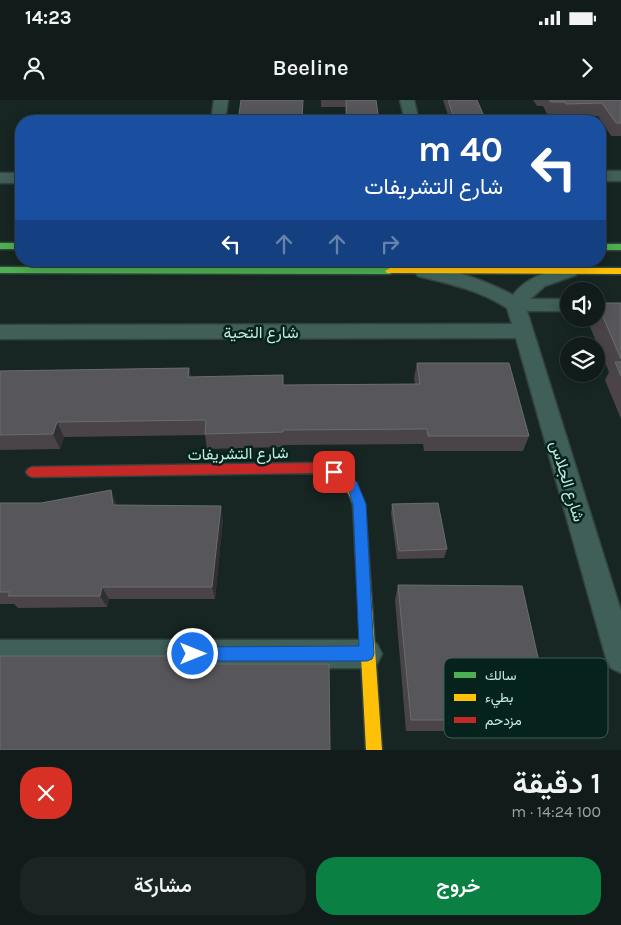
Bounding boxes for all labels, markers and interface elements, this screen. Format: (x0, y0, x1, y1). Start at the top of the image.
text: 14:23 (25, 7, 72, 29)
icon: person (20, 54, 48, 82)
icon: forward (573, 54, 601, 82)
text: Beeline (273, 55, 348, 81)
text: 40 m (418, 129, 503, 170)
icon: left (521, 135, 586, 200)
text: شارع التشريفات (364, 174, 503, 200)
icon: left (217, 230, 245, 258)
icon: ahead (270, 230, 298, 258)
icon: ahead (323, 230, 351, 258)
icon: right (376, 230, 404, 258)
map controls (560, 282, 605, 382)
button: sound (560, 282, 605, 327)
street label: شارع التحية (223, 323, 299, 344)
button: layers (560, 337, 605, 382)
street label: شارع الجلاس (544, 438, 589, 525)
street label: شارع التشريفات (187, 443, 289, 466)
pin (313, 451, 355, 493)
icon: arrive (320, 458, 348, 486)
position arrow (166, 627, 218, 679)
legend (444, 658, 608, 738)
text: سالك (485, 667, 516, 684)
text: بطيء (485, 689, 513, 709)
text: مزدحم (485, 712, 522, 729)
text: 1 دقيقة (513, 765, 601, 801)
button: close (20, 767, 72, 819)
text: 100 m · 14:24 (511, 802, 601, 821)
button: مشاركة (20, 857, 306, 915)
button: خروج (316, 857, 601, 915)

